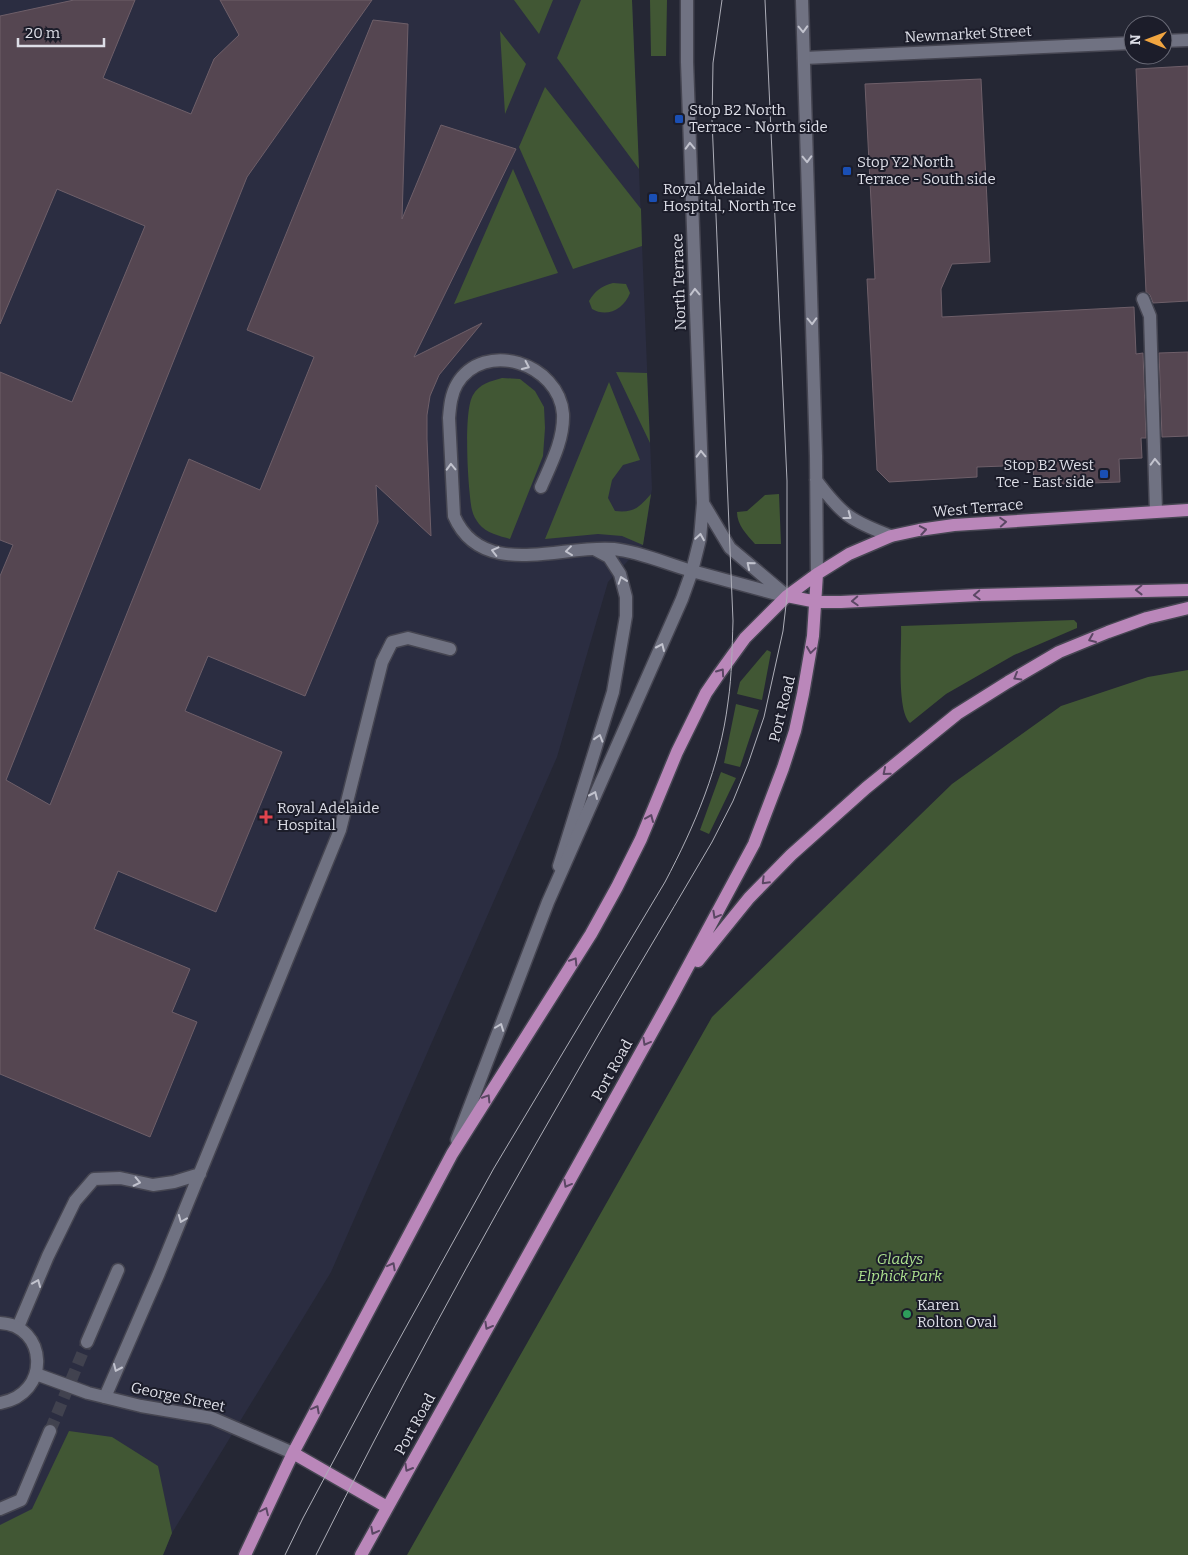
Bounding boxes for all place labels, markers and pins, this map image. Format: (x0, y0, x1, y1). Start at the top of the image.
place label: Stop B2 North Terrace - North side (689, 101, 828, 136)
marker: Stop B2 North Terrace - North side (673, 113, 685, 125)
place label: Stop Y2 North Terrace - South side (857, 153, 996, 188)
marker: Stop Y2 North Terrace - South side (841, 165, 853, 177)
place label: Royal Adelaide Hospital, North Tce (663, 180, 796, 215)
marker: Royal Adelaide Hospital, North Tce (647, 192, 659, 204)
place label: Stop B2 West Tce - East side (996, 456, 1095, 491)
marker: Stop B2 West Tce - East side (1098, 468, 1110, 480)
place label: Royal Adelaide Hospital (277, 799, 379, 834)
marker: Royal Adelaide Hospital (259, 810, 273, 824)
place label: Karen Rolton Oval (917, 1296, 997, 1331)
marker: Karen Rolton Oval (901, 1308, 913, 1320)

